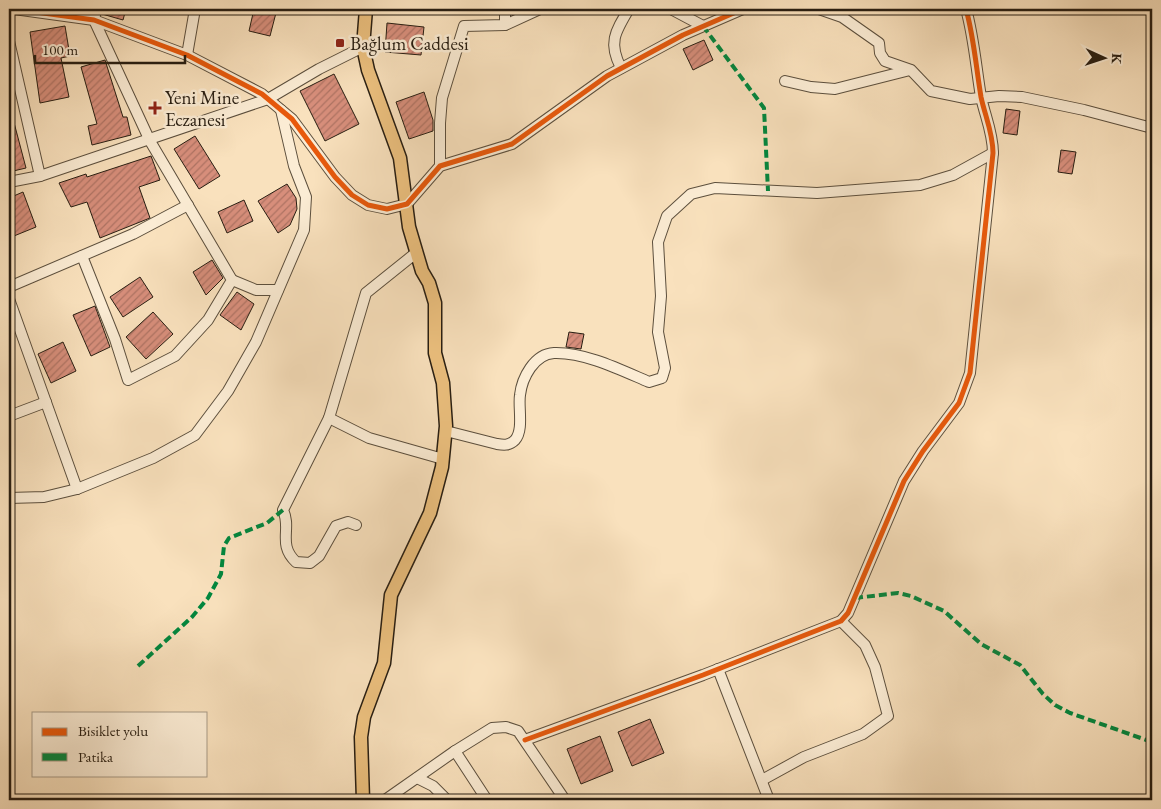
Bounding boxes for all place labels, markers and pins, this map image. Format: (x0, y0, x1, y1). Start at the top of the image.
place label: Bağlum Caddesi (350, 31, 469, 56)
marker: Bağlum Caddesi (334, 37, 346, 49)
place label: Yeni Mine Eczanesi (165, 85, 239, 132)
marker: Yeni Mine Eczanesi (149, 102, 161, 114)

